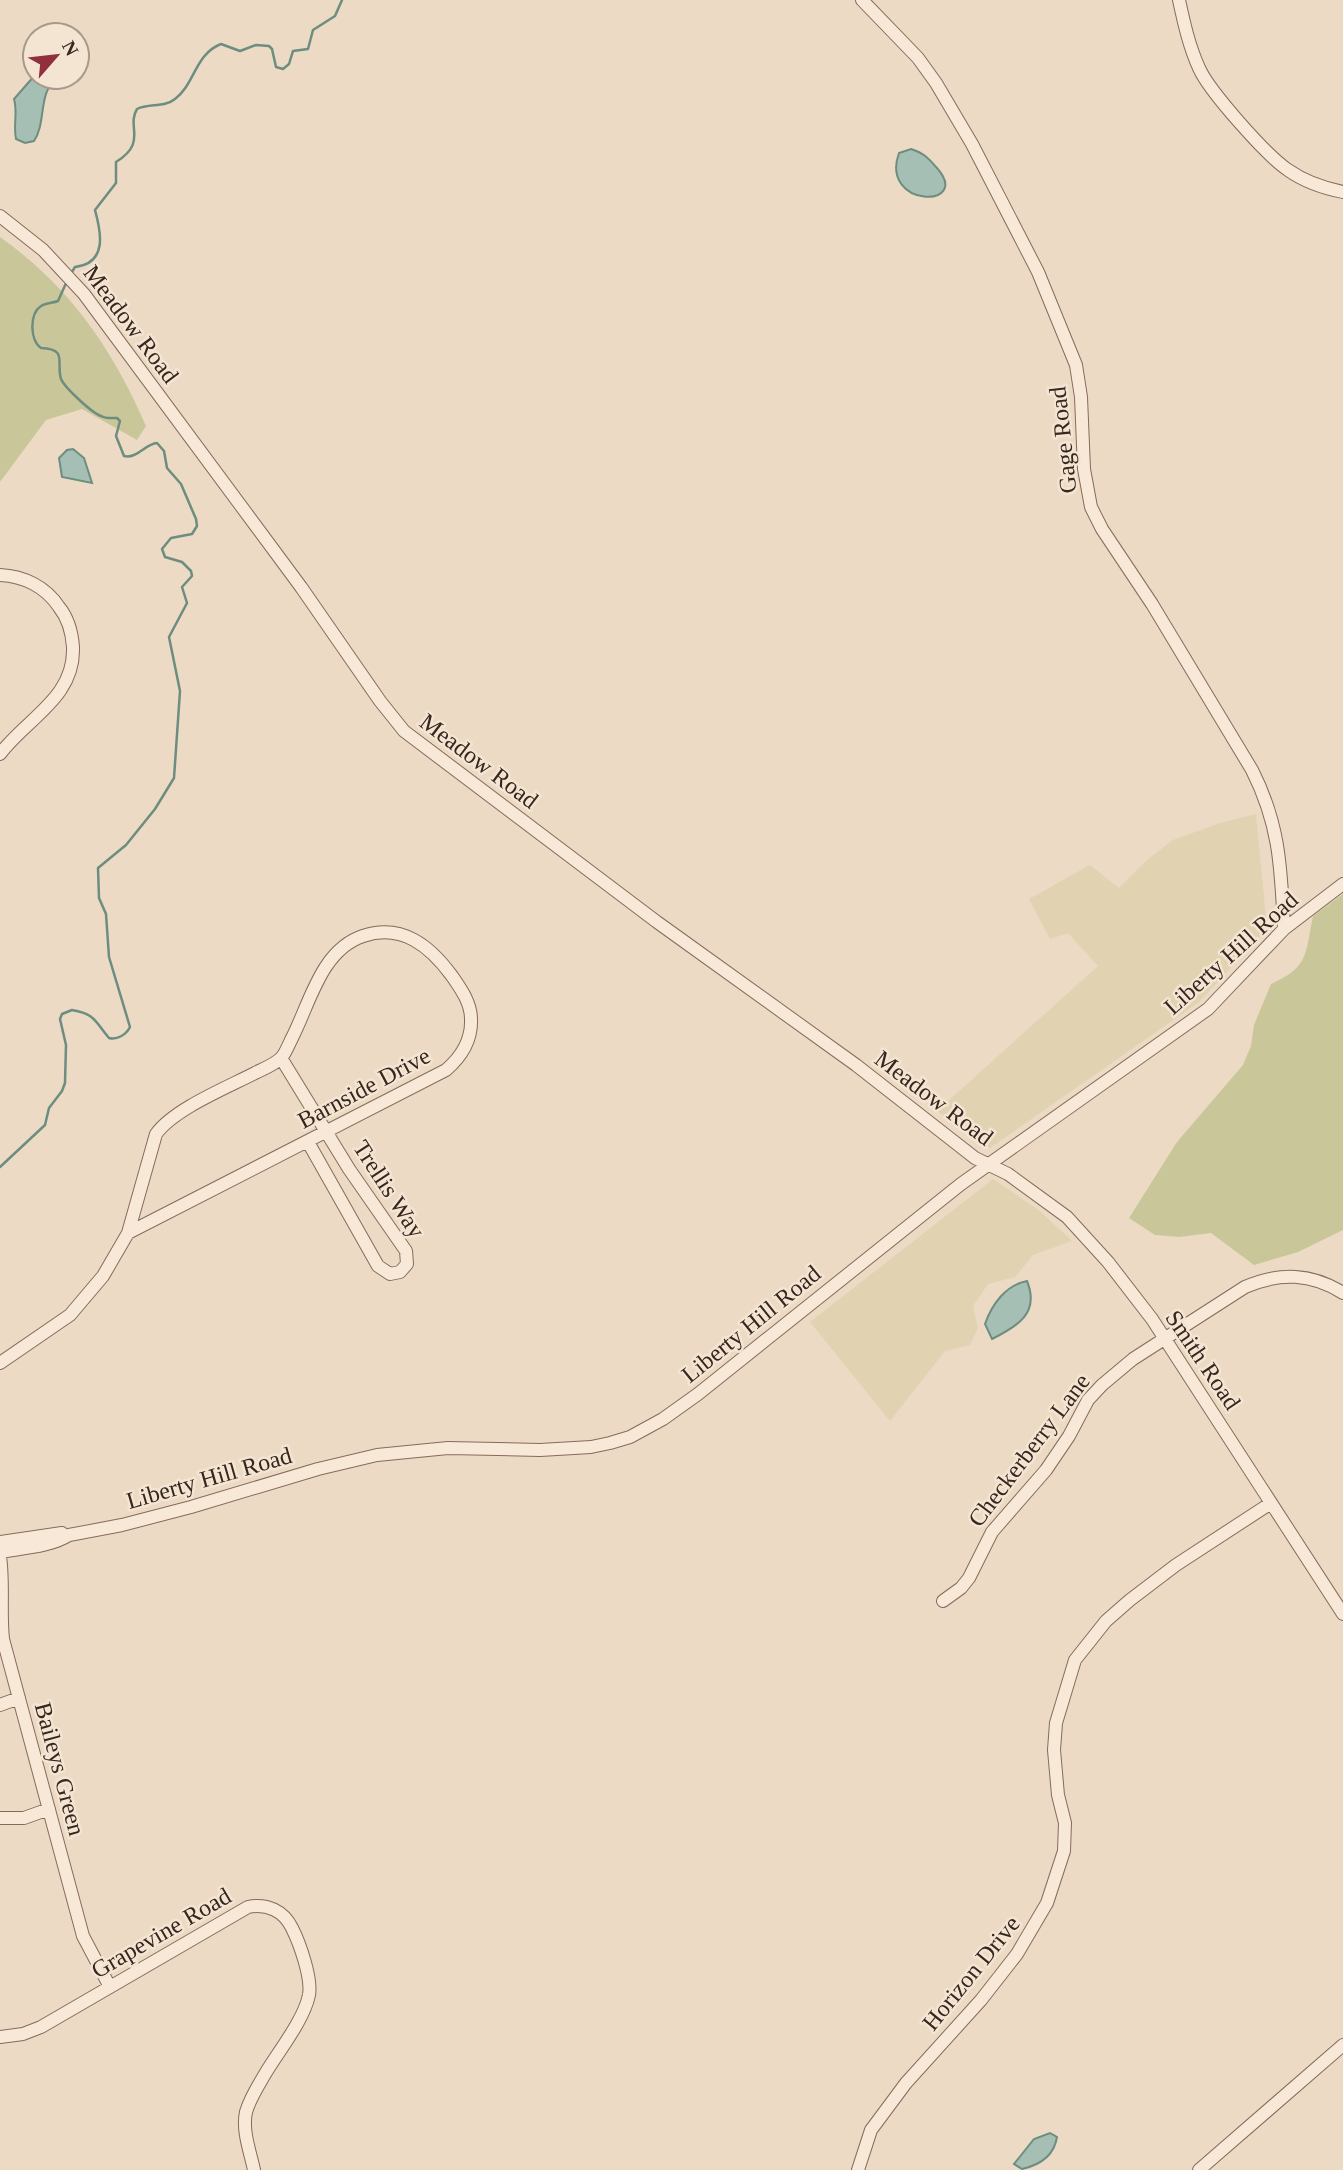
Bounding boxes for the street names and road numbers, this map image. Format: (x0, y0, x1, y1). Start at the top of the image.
street label: Meadow Road (78, 260, 184, 388)
street label: Gage Road (1044, 385, 1082, 495)
street label: Meadow Road (415, 708, 543, 814)
street label: Liberty Hill Road (1159, 886, 1303, 1020)
street label: Barnside Drive (293, 1042, 435, 1134)
street label: Meadow Road (870, 1045, 998, 1151)
street label: Trellis Way (348, 1135, 430, 1243)
street label: Liberty Hill Road (677, 1260, 825, 1388)
street label: Smith Road (1160, 1305, 1246, 1415)
street label: Checkerberry Lane (963, 1368, 1095, 1532)
street label: Liberty Hill Road (123, 1442, 295, 1514)
street label: Baileys Green (30, 1700, 90, 1838)
street label: Grapevine Road (87, 1883, 235, 1983)
street label: Horizon Drive (917, 1911, 1025, 2035)

